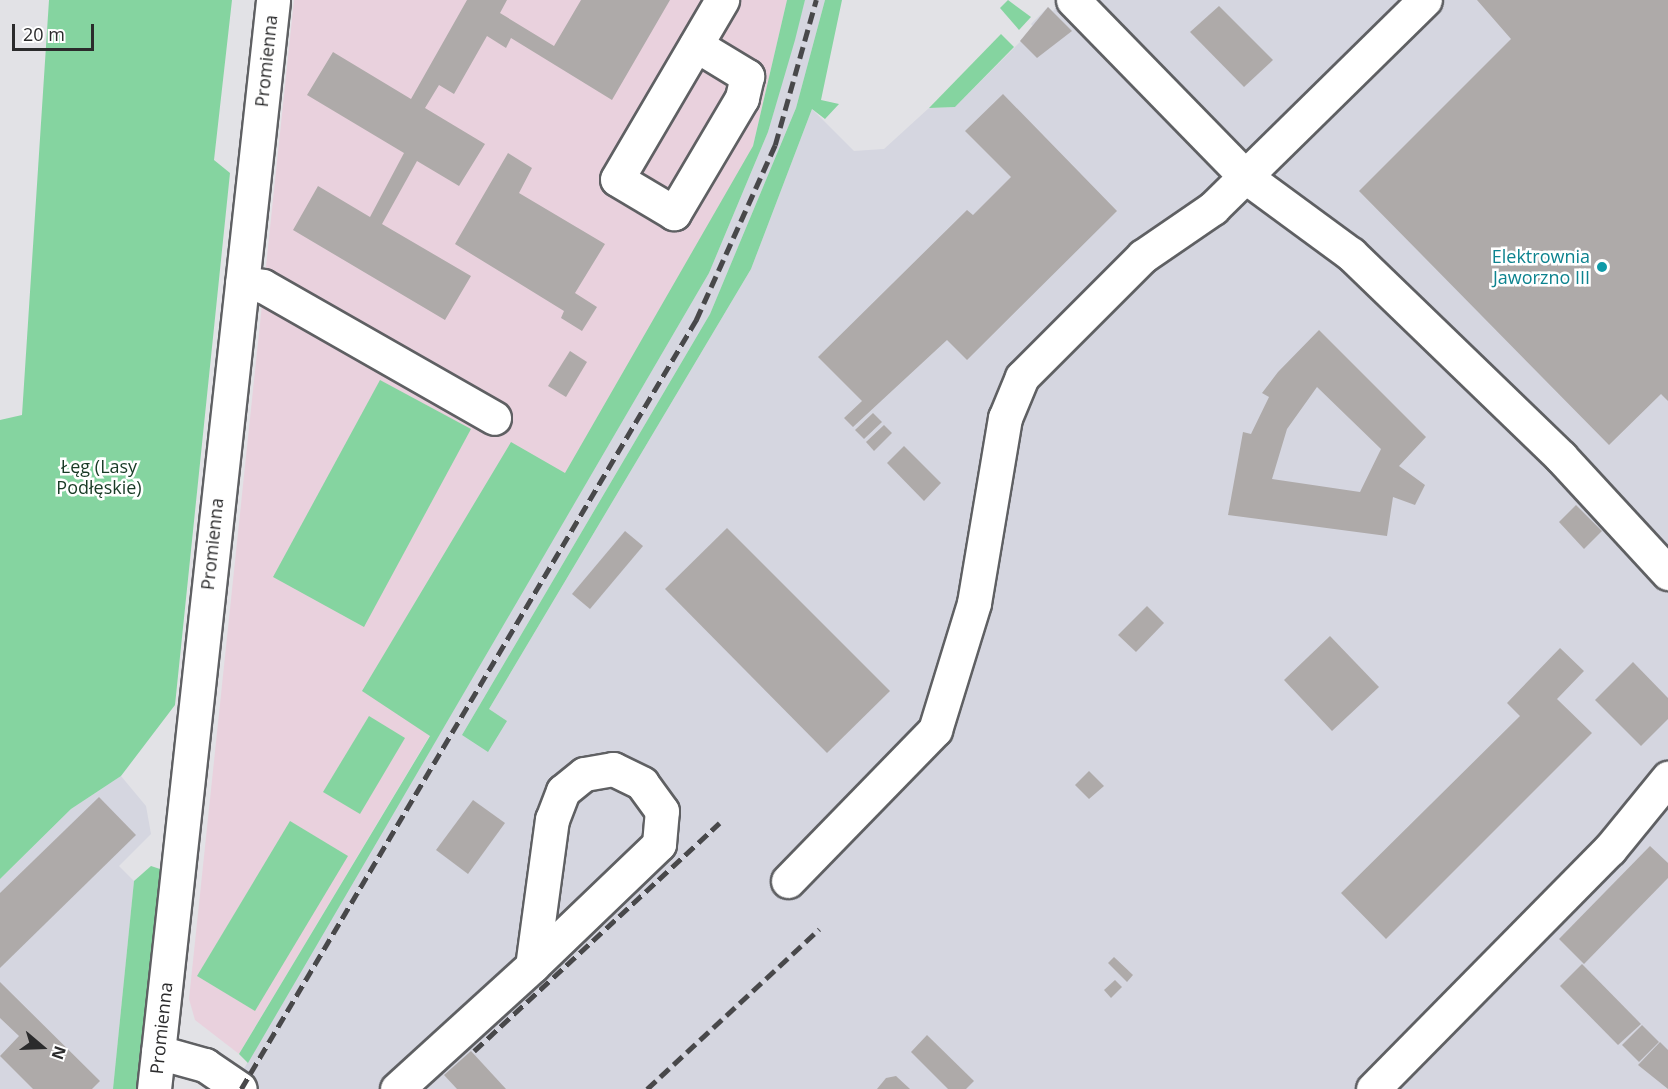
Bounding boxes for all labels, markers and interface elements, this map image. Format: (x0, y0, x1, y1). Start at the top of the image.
scale bar (15, 12, 98, 50)
street label: Promienna (250, 14, 282, 108)
text: 20 m (23, 22, 65, 46)
place label: Elektrownia Jaworzno III (1492, 246, 1590, 288)
marker: Elektrownia Jaworzno III (1595, 260, 1609, 274)
park label: Łęg (Lasy Podłęskie) (56, 456, 142, 498)
street label: Promienna (196, 497, 228, 591)
street label: Promienna (145, 981, 177, 1075)
north arrow (12, 1017, 72, 1077)
text: N (47, 1043, 72, 1063)

